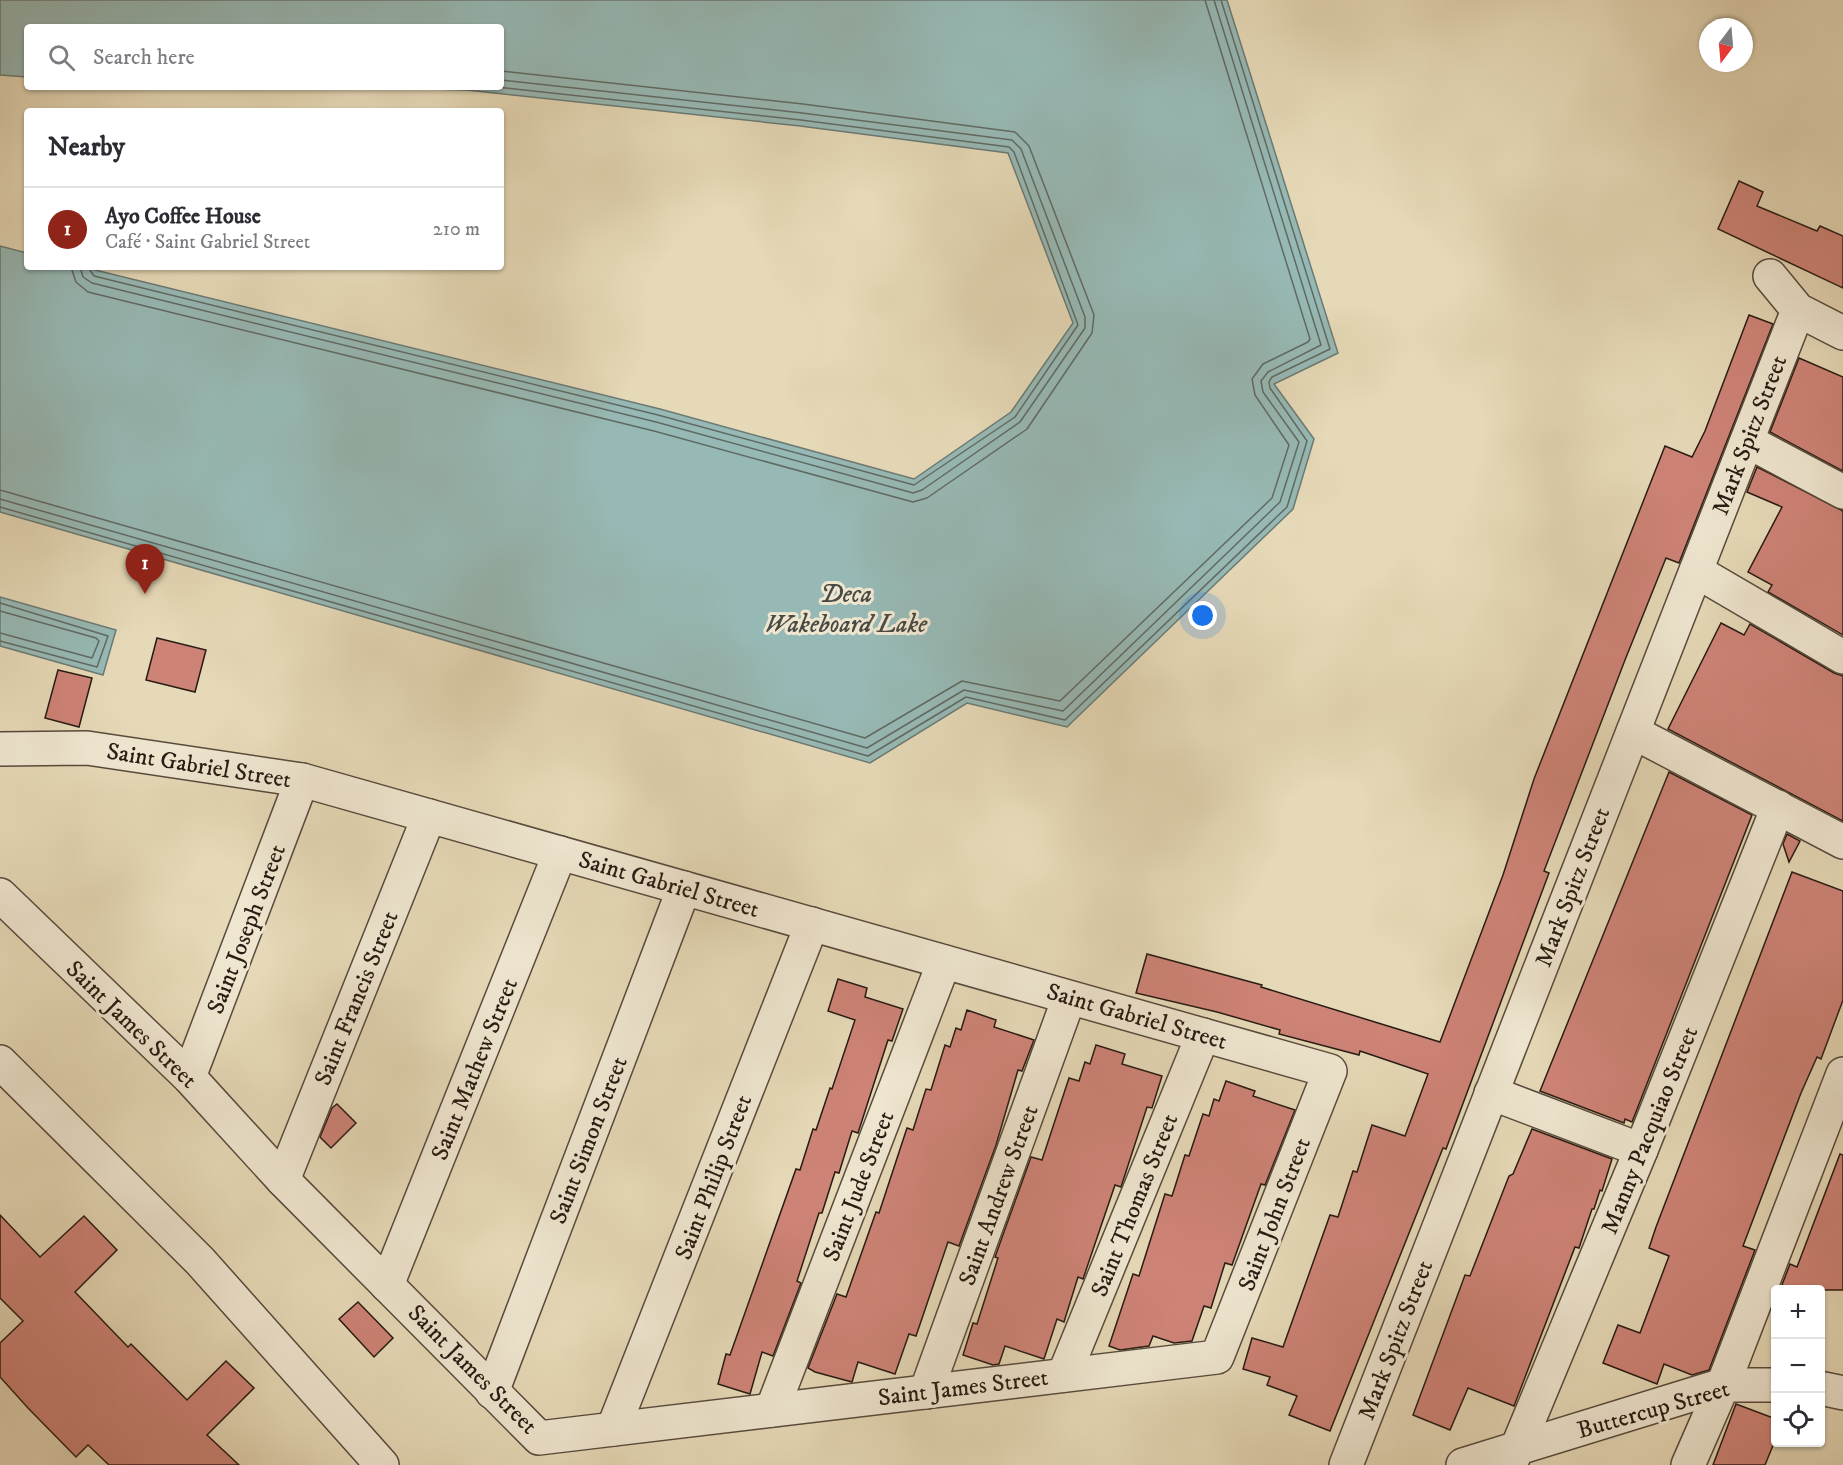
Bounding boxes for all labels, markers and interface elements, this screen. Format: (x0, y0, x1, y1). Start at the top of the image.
north arrow (1699, 18, 1753, 72)
search box (24, 24, 504, 90)
icon: search (45, 41, 78, 74)
text: Search here (93, 44, 195, 71)
text: Nearby (48, 131, 125, 164)
text: Ayo Coffee House (105, 203, 261, 230)
text: 1 (64, 217, 71, 242)
text: 210 m (433, 217, 480, 242)
text: Café · Saint Gabriel Street (105, 230, 310, 255)
street label: Mark Spitz Street (1706, 351, 1794, 519)
pin: 1 (126, 544, 164, 594)
water label: Deca Wakeboard Lake (765, 578, 928, 641)
your location (1188, 601, 1217, 630)
street label: Saint Gabriel Street (104, 737, 294, 795)
street label: Mark Spitz Street (1529, 803, 1617, 971)
street label: Saint Joseph Street (201, 840, 293, 1018)
street label: Saint Gabriel Street (575, 845, 763, 925)
street label: Saint Francis Street (308, 906, 406, 1090)
street label: Saint James Street (59, 954, 204, 1095)
street label: Saint Mathew Street (425, 974, 525, 1165)
street label: Saint Gabriel Street (1043, 977, 1231, 1057)
street label: Manny Pacquiao Street (1595, 1022, 1705, 1239)
street label: Saint Simon Street (543, 1052, 635, 1228)
street label: Saint Philip Street (669, 1090, 759, 1264)
street label: Saint Andrew Street (952, 1101, 1046, 1290)
street label: Saint Jude Street (816, 1107, 901, 1266)
street label: Saint Thomas Street (1085, 1109, 1185, 1301)
street label: Saint John Street (1232, 1133, 1318, 1295)
street label: Mark Spitz Street (1352, 1256, 1440, 1424)
map controls (1771, 1285, 1825, 1447)
button: + (1771, 1285, 1825, 1339)
street label: Saint James Street (401, 1299, 544, 1441)
button: − (1771, 1339, 1825, 1393)
street label: Saint James Street (876, 1363, 1050, 1413)
street label: Buttercup Street (1574, 1374, 1733, 1446)
button: locate (1771, 1393, 1825, 1447)

